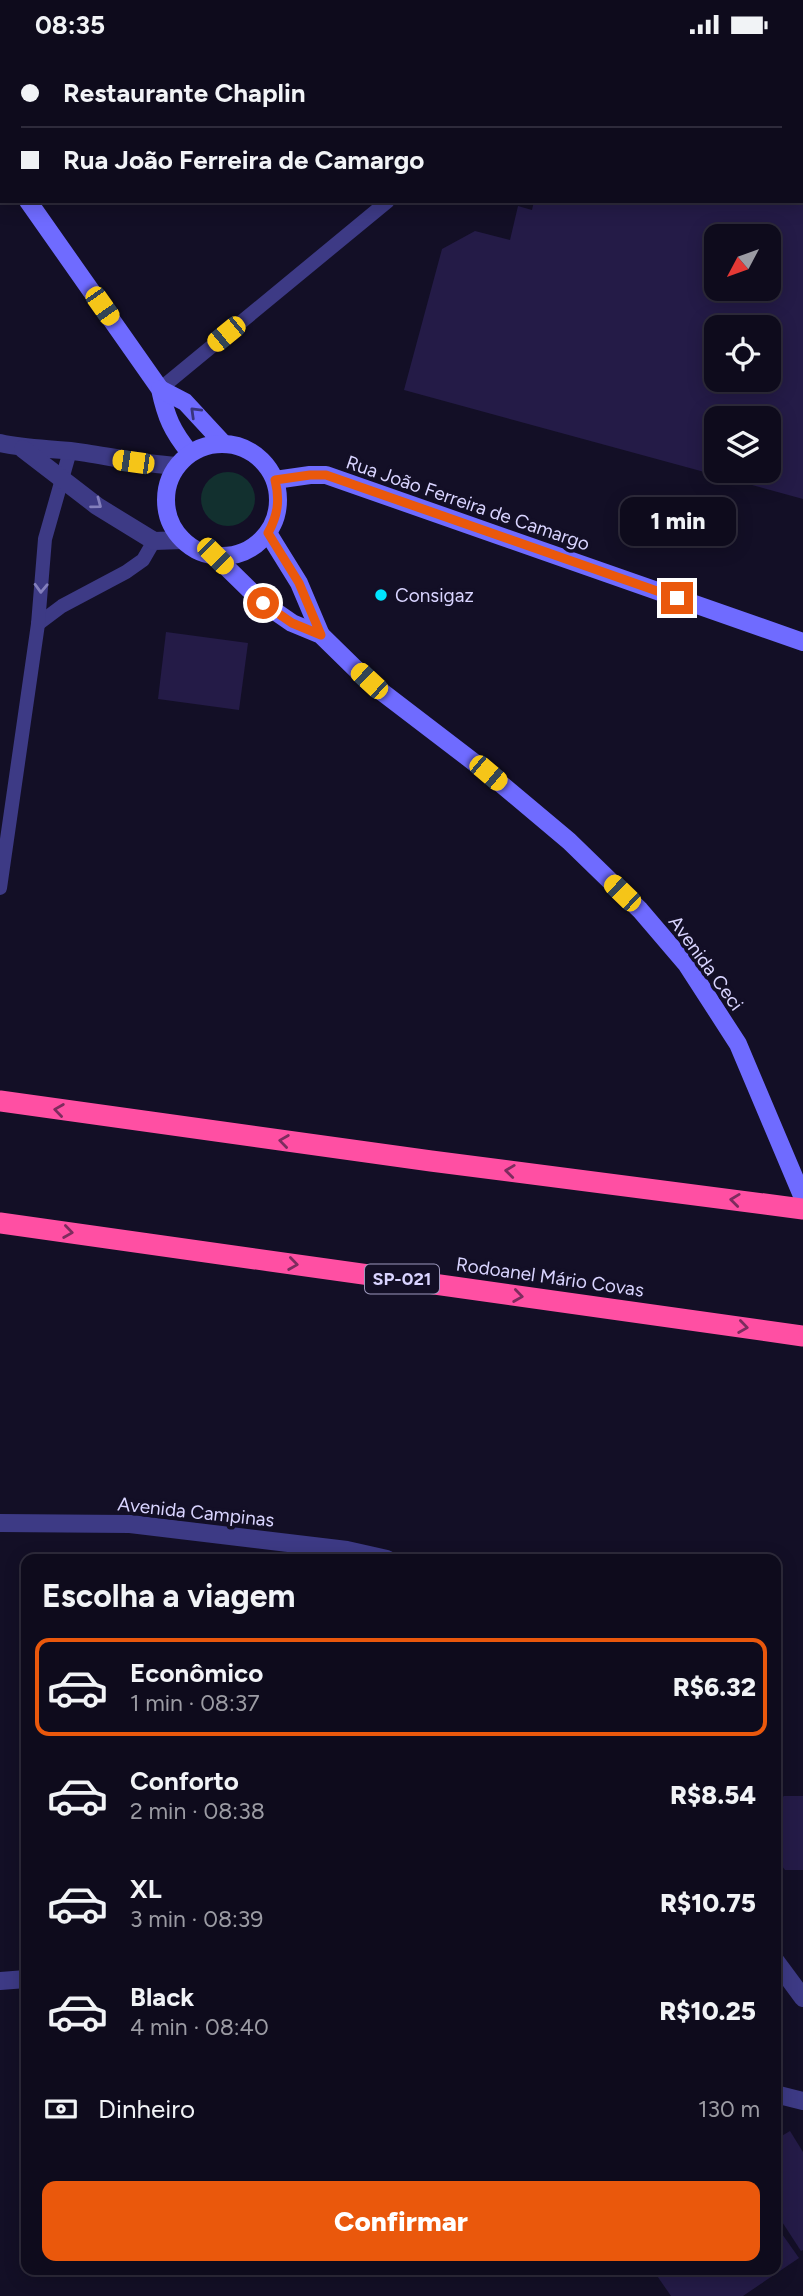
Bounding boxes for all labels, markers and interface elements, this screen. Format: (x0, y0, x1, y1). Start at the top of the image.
text: 08:35 (35, 9, 105, 41)
text: Restaurante Chaplin (63, 77, 306, 109)
text: Rua João Ferreira de Camargo (63, 144, 424, 176)
north arrow (704, 224, 780, 301)
map controls (704, 224, 781, 483)
car (82, 283, 123, 329)
car (204, 313, 249, 355)
button: locate (704, 315, 781, 392)
button: layers (704, 406, 781, 483)
one-way arrow (190, 407, 203, 420)
car (111, 449, 156, 475)
street label: Rua João Ferreira de Camargo (343, 450, 593, 556)
one-way arrow (89, 496, 101, 509)
callout: 1 min (619, 497, 735, 545)
text: 1 min (651, 507, 705, 535)
car (193, 534, 238, 578)
one-way arrow (33, 582, 48, 593)
route end (661, 582, 693, 614)
place label: Consigaz (395, 584, 474, 607)
route start (247, 587, 279, 619)
marker: Consigaz (373, 587, 389, 603)
car (347, 659, 392, 703)
car (466, 751, 511, 795)
car (600, 871, 645, 915)
street label: Avenida Ceci (664, 911, 748, 1015)
one-way arrow (53, 1102, 65, 1117)
one-way arrow (278, 1133, 290, 1148)
one-way arrow (504, 1163, 516, 1178)
one-way arrow (729, 1193, 741, 1208)
one-way arrow (62, 1225, 73, 1240)
street label: Rodoanel Mário Covas (455, 1252, 646, 1302)
one-way arrow (287, 1256, 299, 1271)
road number: SP-021 (365, 1265, 439, 1294)
one-way arrow (512, 1288, 524, 1303)
one-way arrow (738, 1320, 749, 1335)
street label: Avenida Campinas (116, 1492, 276, 1532)
text: Escolha a viagem (42, 1577, 295, 1615)
icon: car (46, 1656, 109, 1719)
text: Econômico (130, 1657, 263, 1689)
text: R$6.32 (673, 1671, 756, 1703)
text: 1 min · 08:37 (130, 1689, 260, 1717)
icon: car (46, 1764, 109, 1827)
text: Conforto (130, 1765, 239, 1797)
text: R$8.54 (670, 1779, 756, 1811)
text: 2 min · 08:38 (130, 1797, 265, 1825)
icon: car (46, 1872, 109, 1935)
text: XL (130, 1873, 162, 1905)
text: R$10.75 (660, 1887, 756, 1919)
text: 3 min · 08:39 (130, 1905, 263, 1933)
icon: car (46, 1980, 109, 2043)
text: Black (130, 1981, 194, 2013)
text: R$10.25 (659, 1995, 756, 2027)
text: 4 min · 08:40 (130, 2013, 269, 2041)
icon: cash (42, 2090, 80, 2128)
text: Dinheiro (98, 2093, 195, 2125)
text: 130 m (698, 2095, 760, 2123)
button: Confirmar (42, 2181, 760, 2261)

